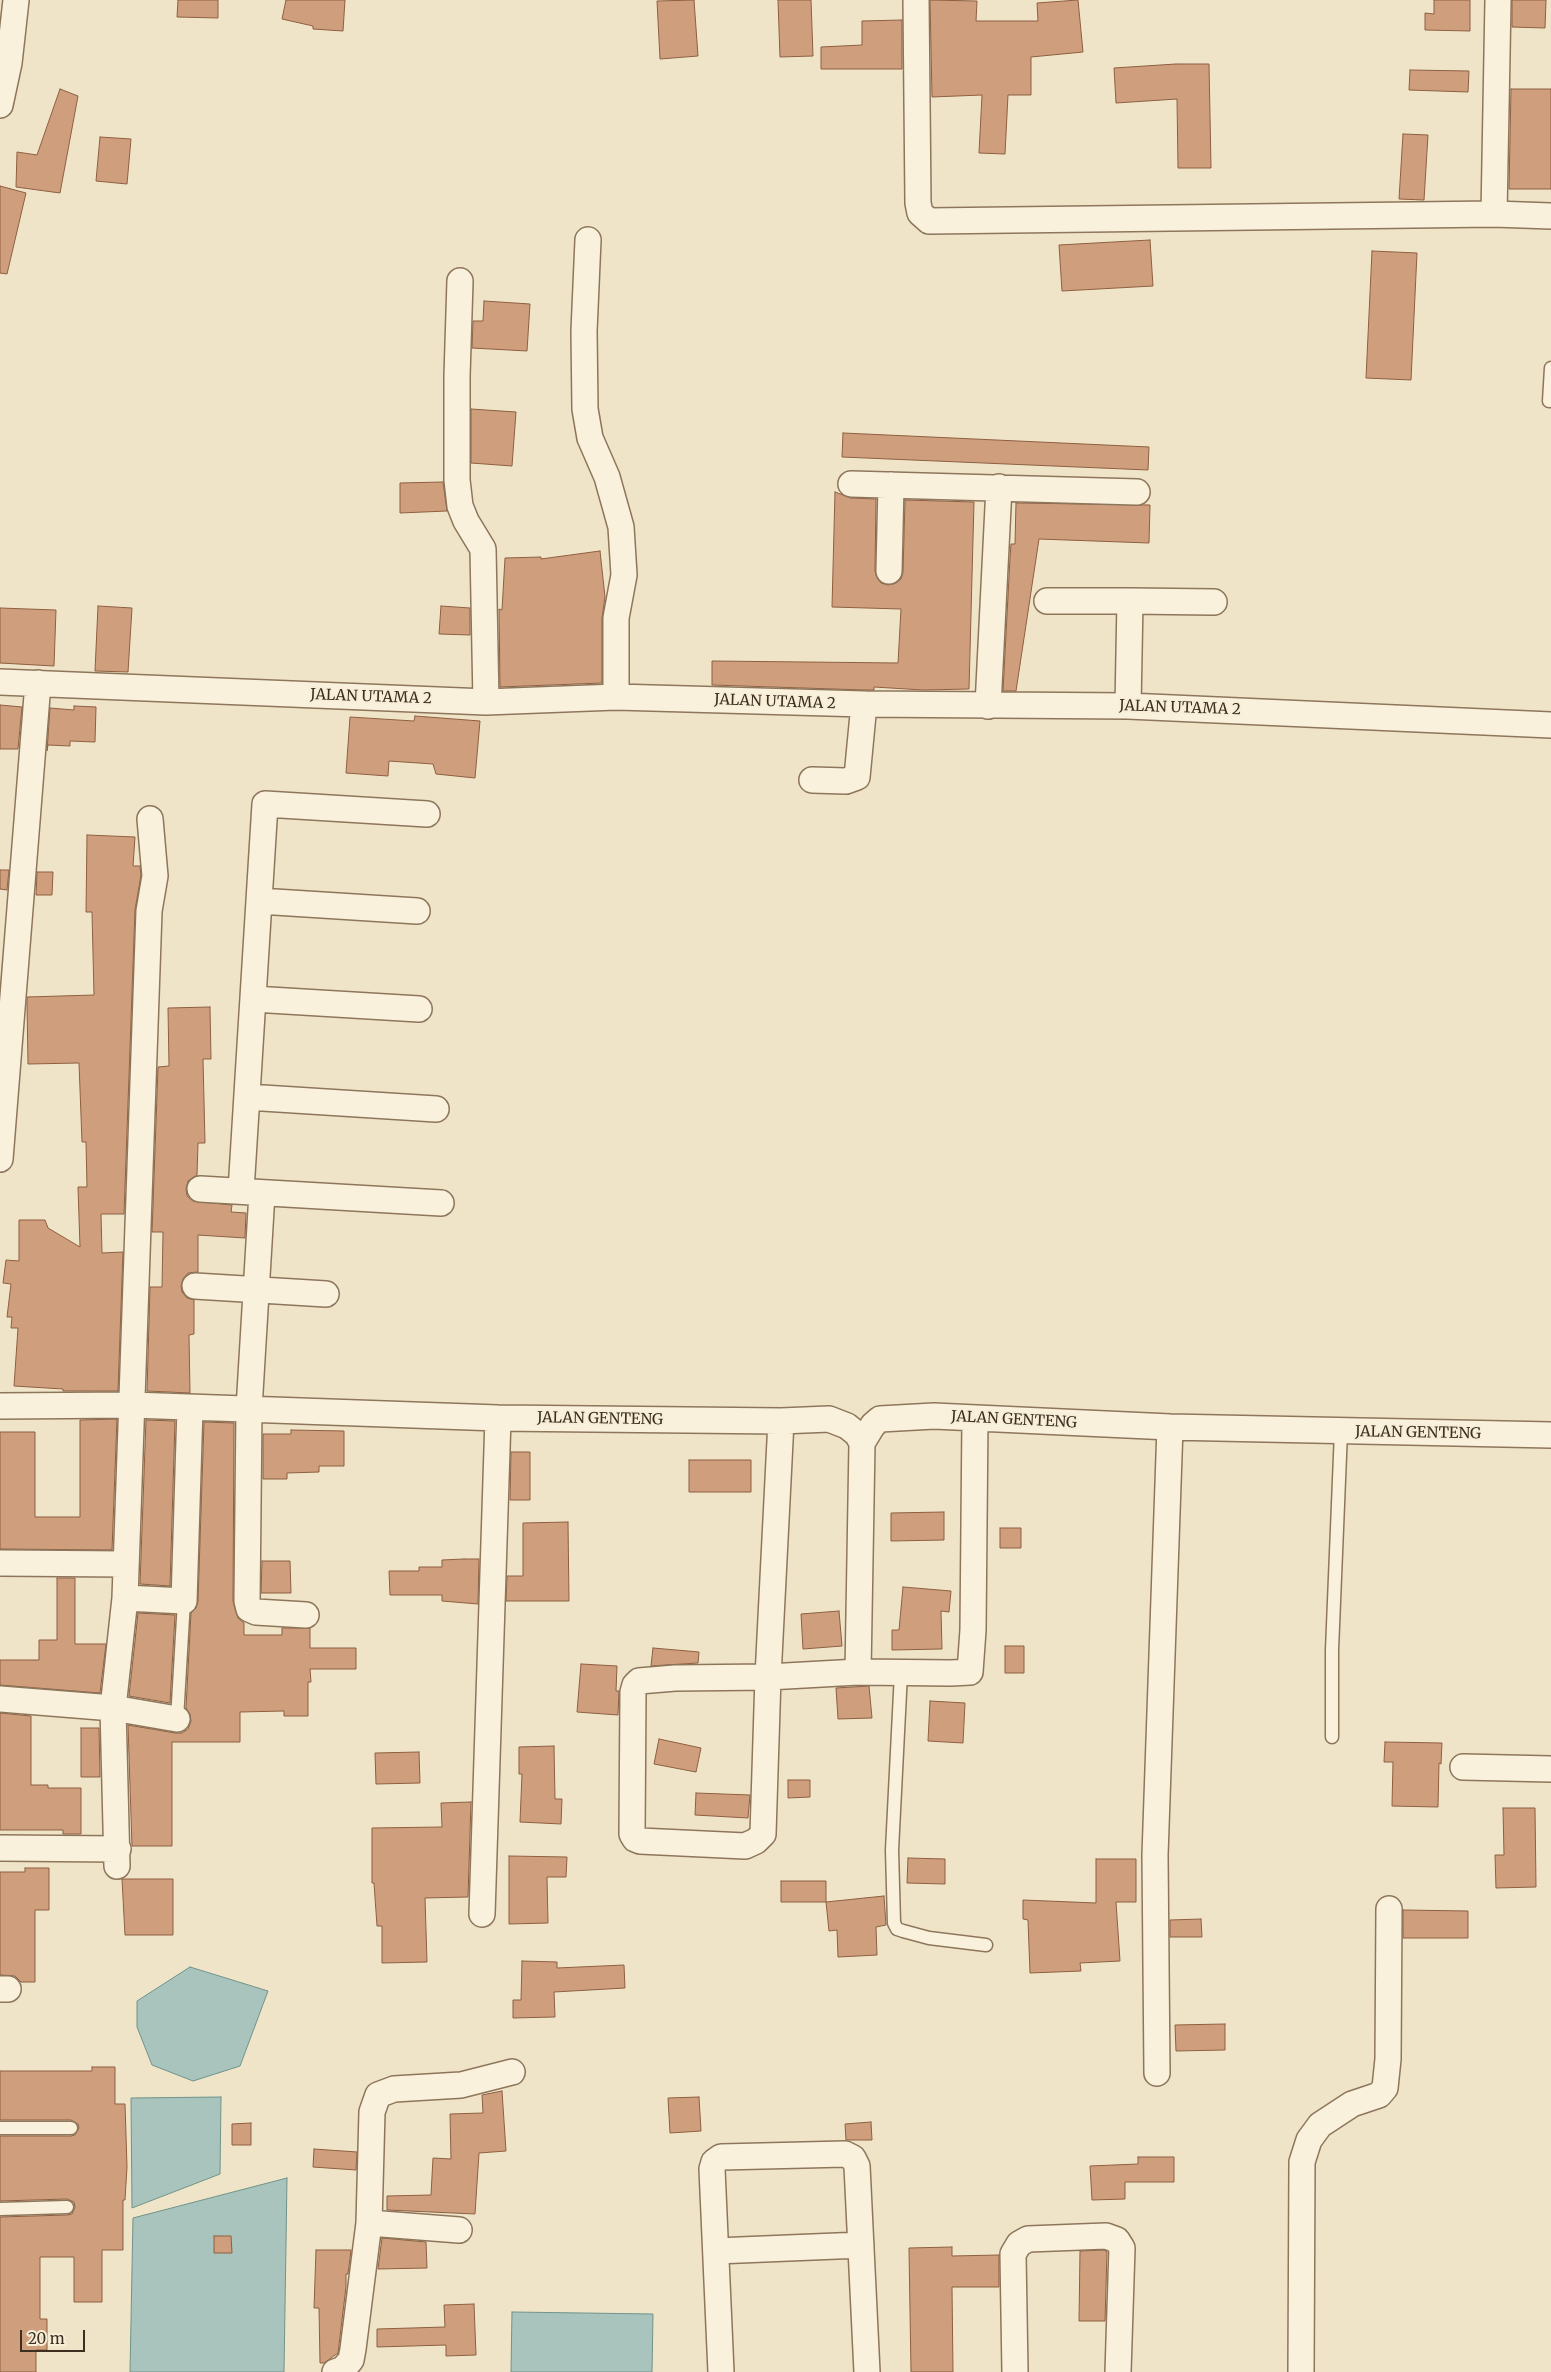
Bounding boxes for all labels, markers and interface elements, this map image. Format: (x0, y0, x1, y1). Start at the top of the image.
street label: JALAN UTAMA 2 (310, 686, 432, 708)
street label: JALAN UTAMA 2 (714, 691, 836, 713)
street label: JALAN UTAMA 2 (1119, 697, 1241, 719)
street label: JALAN GENTENG (951, 1408, 1077, 1432)
street label: JALAN GENTENG (537, 1409, 663, 1429)
street label: JALAN GENTENG (1355, 1423, 1481, 1443)
scale bar (22, 2320, 88, 2352)
text: 20 m (28, 2329, 65, 2348)

